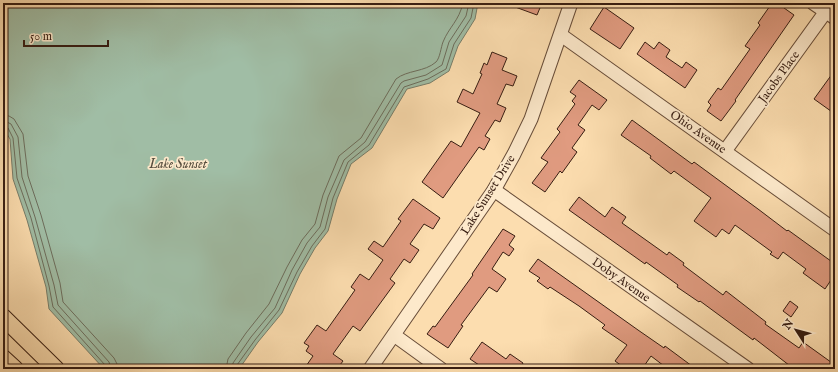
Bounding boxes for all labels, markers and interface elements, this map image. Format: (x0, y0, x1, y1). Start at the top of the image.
scale bar (24, 22, 108, 48)
text: 50 m (30, 29, 52, 44)
street label: Jacobs Place (754, 48, 804, 108)
street label: Ohio Avenue (667, 107, 729, 157)
street label: Lake Sunset Drive (457, 152, 519, 238)
water label: Lake Sunset (148, 156, 208, 173)
street label: Doby Avenue (589, 254, 653, 306)
north arrow (776, 310, 816, 350)
text: N (780, 316, 797, 333)

